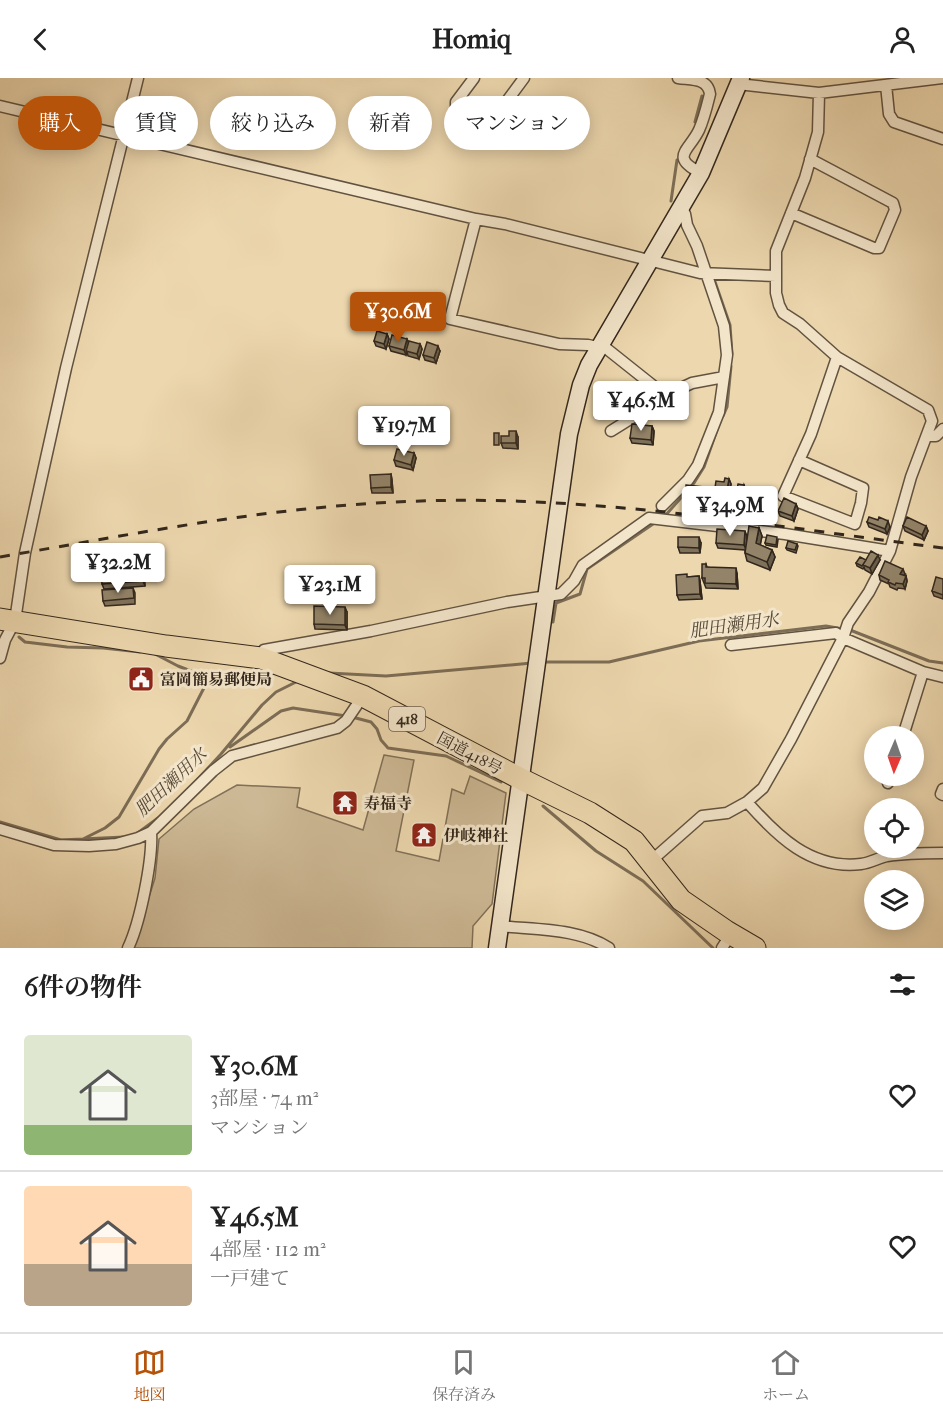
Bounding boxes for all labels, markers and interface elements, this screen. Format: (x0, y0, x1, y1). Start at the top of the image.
icon: back (24, 23, 57, 56)
text: Homiq (432, 23, 511, 55)
icon: person (886, 23, 919, 56)
chip: 購入 (18, 96, 102, 150)
chip: 賃貸 (114, 96, 198, 150)
chip: 絞り込み (210, 96, 336, 150)
chip: 新着 (348, 96, 432, 150)
chip: マンション (444, 96, 590, 150)
pin: ¥30.6M (349, 292, 447, 343)
text: ¥30.6M (364, 300, 432, 323)
pin: ¥46.5M (592, 381, 690, 432)
text: ¥46.5M (607, 389, 675, 412)
pin: ¥19.7M (355, 406, 453, 457)
text: ¥19.7M (372, 414, 436, 437)
pin: ¥34.9M (681, 486, 779, 537)
text: ¥34.9M (696, 494, 764, 517)
pin: ¥32.2M (69, 543, 167, 594)
text: ¥32.2M (85, 551, 151, 574)
pin: ¥23.1M (281, 565, 379, 616)
text: ¥23.1M (298, 573, 362, 596)
water label: 肥田瀬用水 (688, 609, 782, 642)
public building icon: 富岡簡易郵便局 (126, 664, 156, 694)
place label: 富岡簡易郵便局 (160, 670, 272, 689)
road number: 418 (389, 707, 425, 731)
north arrow (864, 726, 924, 786)
map controls (864, 726, 924, 930)
street label: 国道418号 (434, 728, 506, 779)
water label: 肥田瀬用水 (131, 743, 213, 821)
temple icon: 寿福寺 (330, 788, 360, 818)
place label: 寿福寺 (364, 794, 412, 813)
button: locate (864, 798, 924, 858)
temple icon: 伊岐神社 (409, 820, 439, 850)
place label: 伊岐神社 (444, 826, 508, 845)
button: layers (864, 870, 924, 930)
icon: filters (886, 968, 919, 1001)
text: 6件の物件 (24, 972, 142, 1003)
text: ¥30.6M (210, 1051, 298, 1082)
icon: home (72, 1059, 144, 1131)
icon: heart (886, 1079, 919, 1112)
text: 3部屋 · 74 m² (210, 1087, 318, 1110)
text: マンション (210, 1116, 309, 1139)
text: ¥46.5M (210, 1202, 299, 1233)
icon: home (72, 1210, 144, 1282)
icon: heart (886, 1230, 919, 1263)
text: 4部屋 · 112 m² (210, 1238, 326, 1261)
text: 一戸建て (210, 1267, 290, 1290)
tab: 地図 (133, 1346, 166, 1405)
tab: 保存済み (432, 1346, 496, 1405)
tab: ホーム (762, 1346, 810, 1405)

